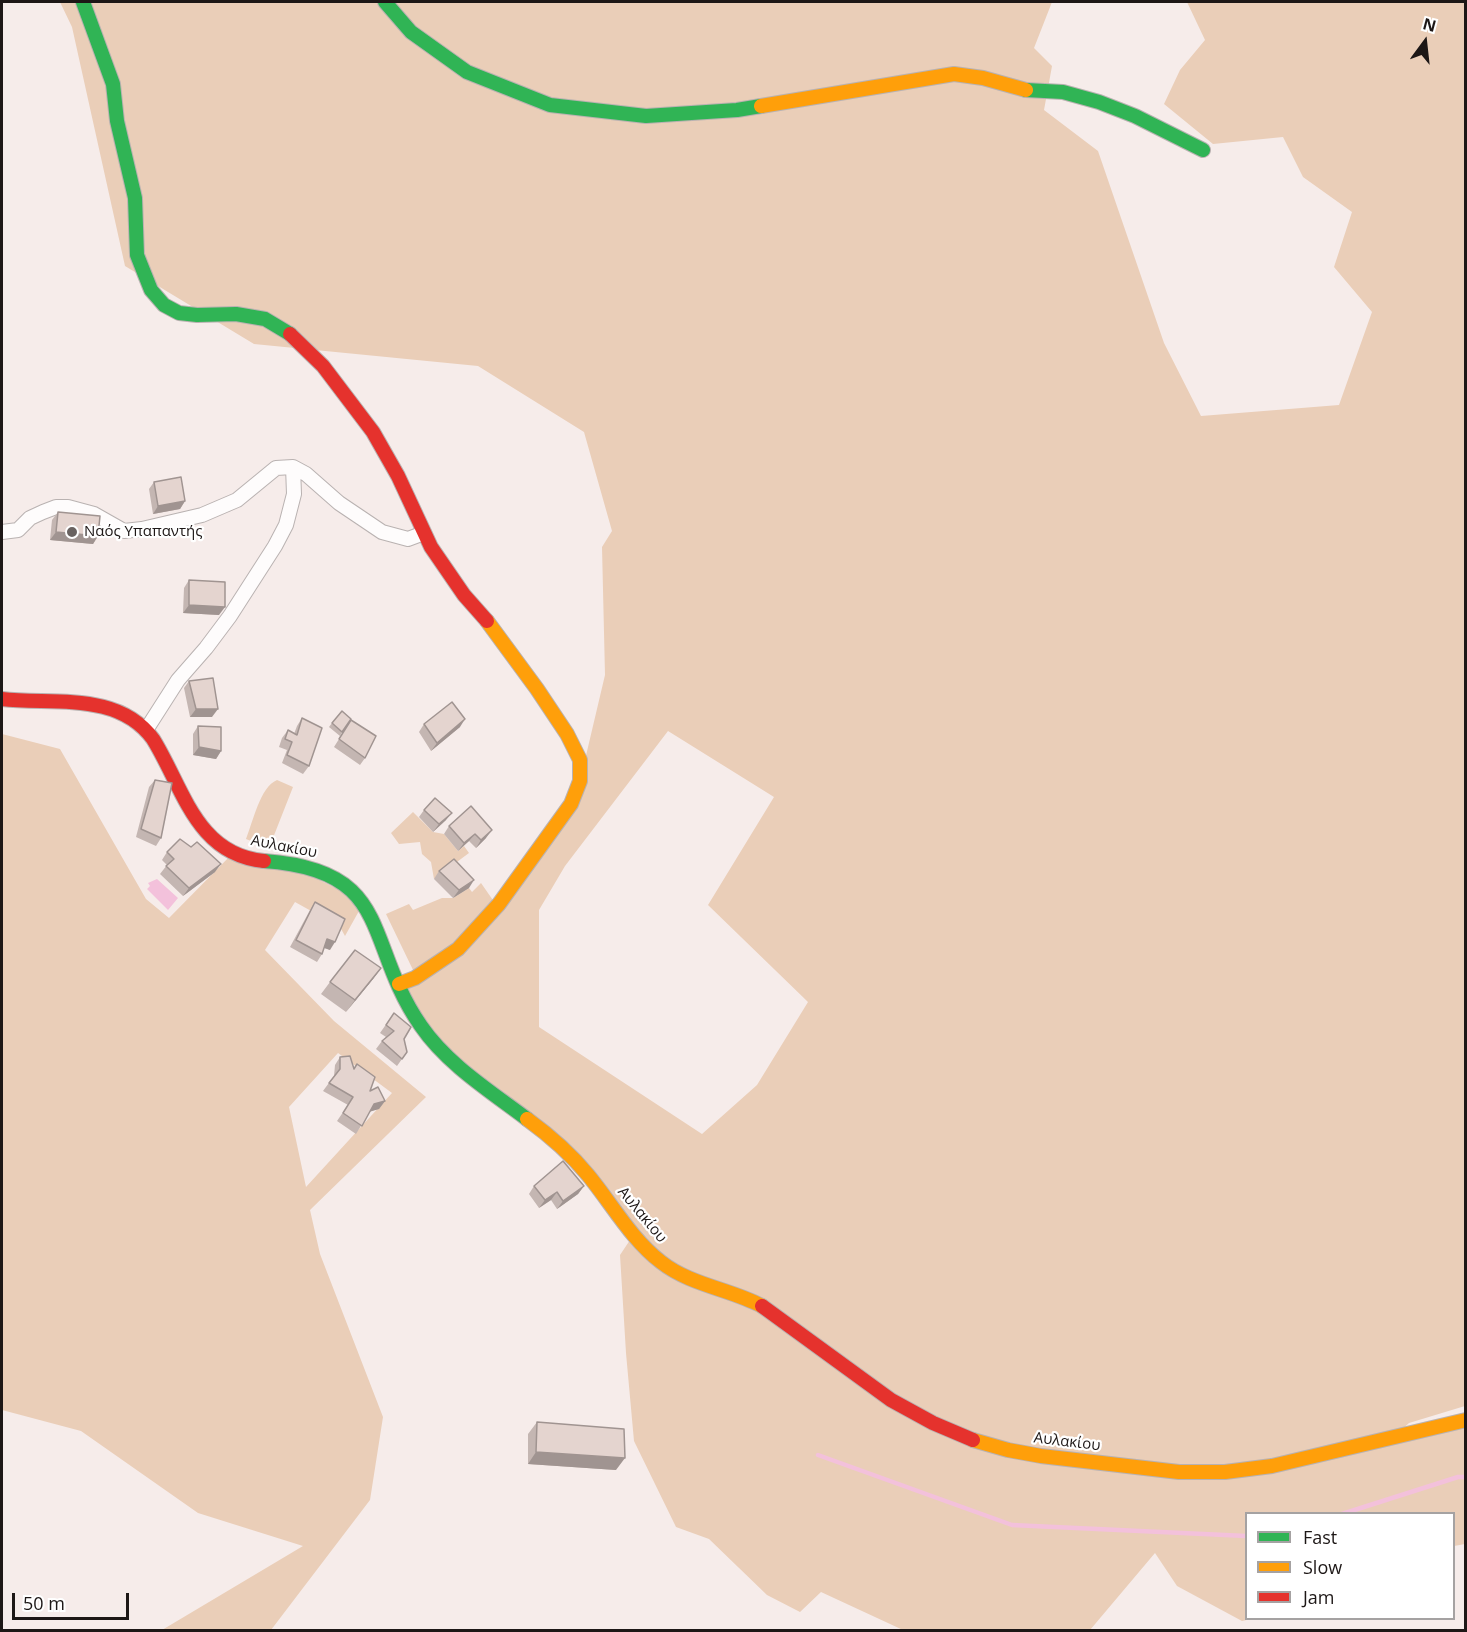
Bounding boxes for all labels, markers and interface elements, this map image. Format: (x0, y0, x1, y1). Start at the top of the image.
north arrow (1395, 12, 1455, 72)
text: N (1421, 12, 1439, 37)
place label: Ναός Υπαπαντής (84, 523, 202, 541)
marker: Ναός Υπαπαντής (65, 525, 79, 539)
street label: Αυλακίου (249, 832, 319, 862)
street label: Αυλακίου (614, 1184, 670, 1246)
street label: Αυλακίου (1033, 1429, 1101, 1455)
legend (1245, 1512, 1455, 1620)
text: Fast (1303, 1525, 1337, 1549)
text: Slow (1303, 1555, 1342, 1579)
scale bar (15, 1581, 132, 1619)
text: Jam (1303, 1585, 1335, 1609)
text: 50 m (23, 1591, 65, 1615)

